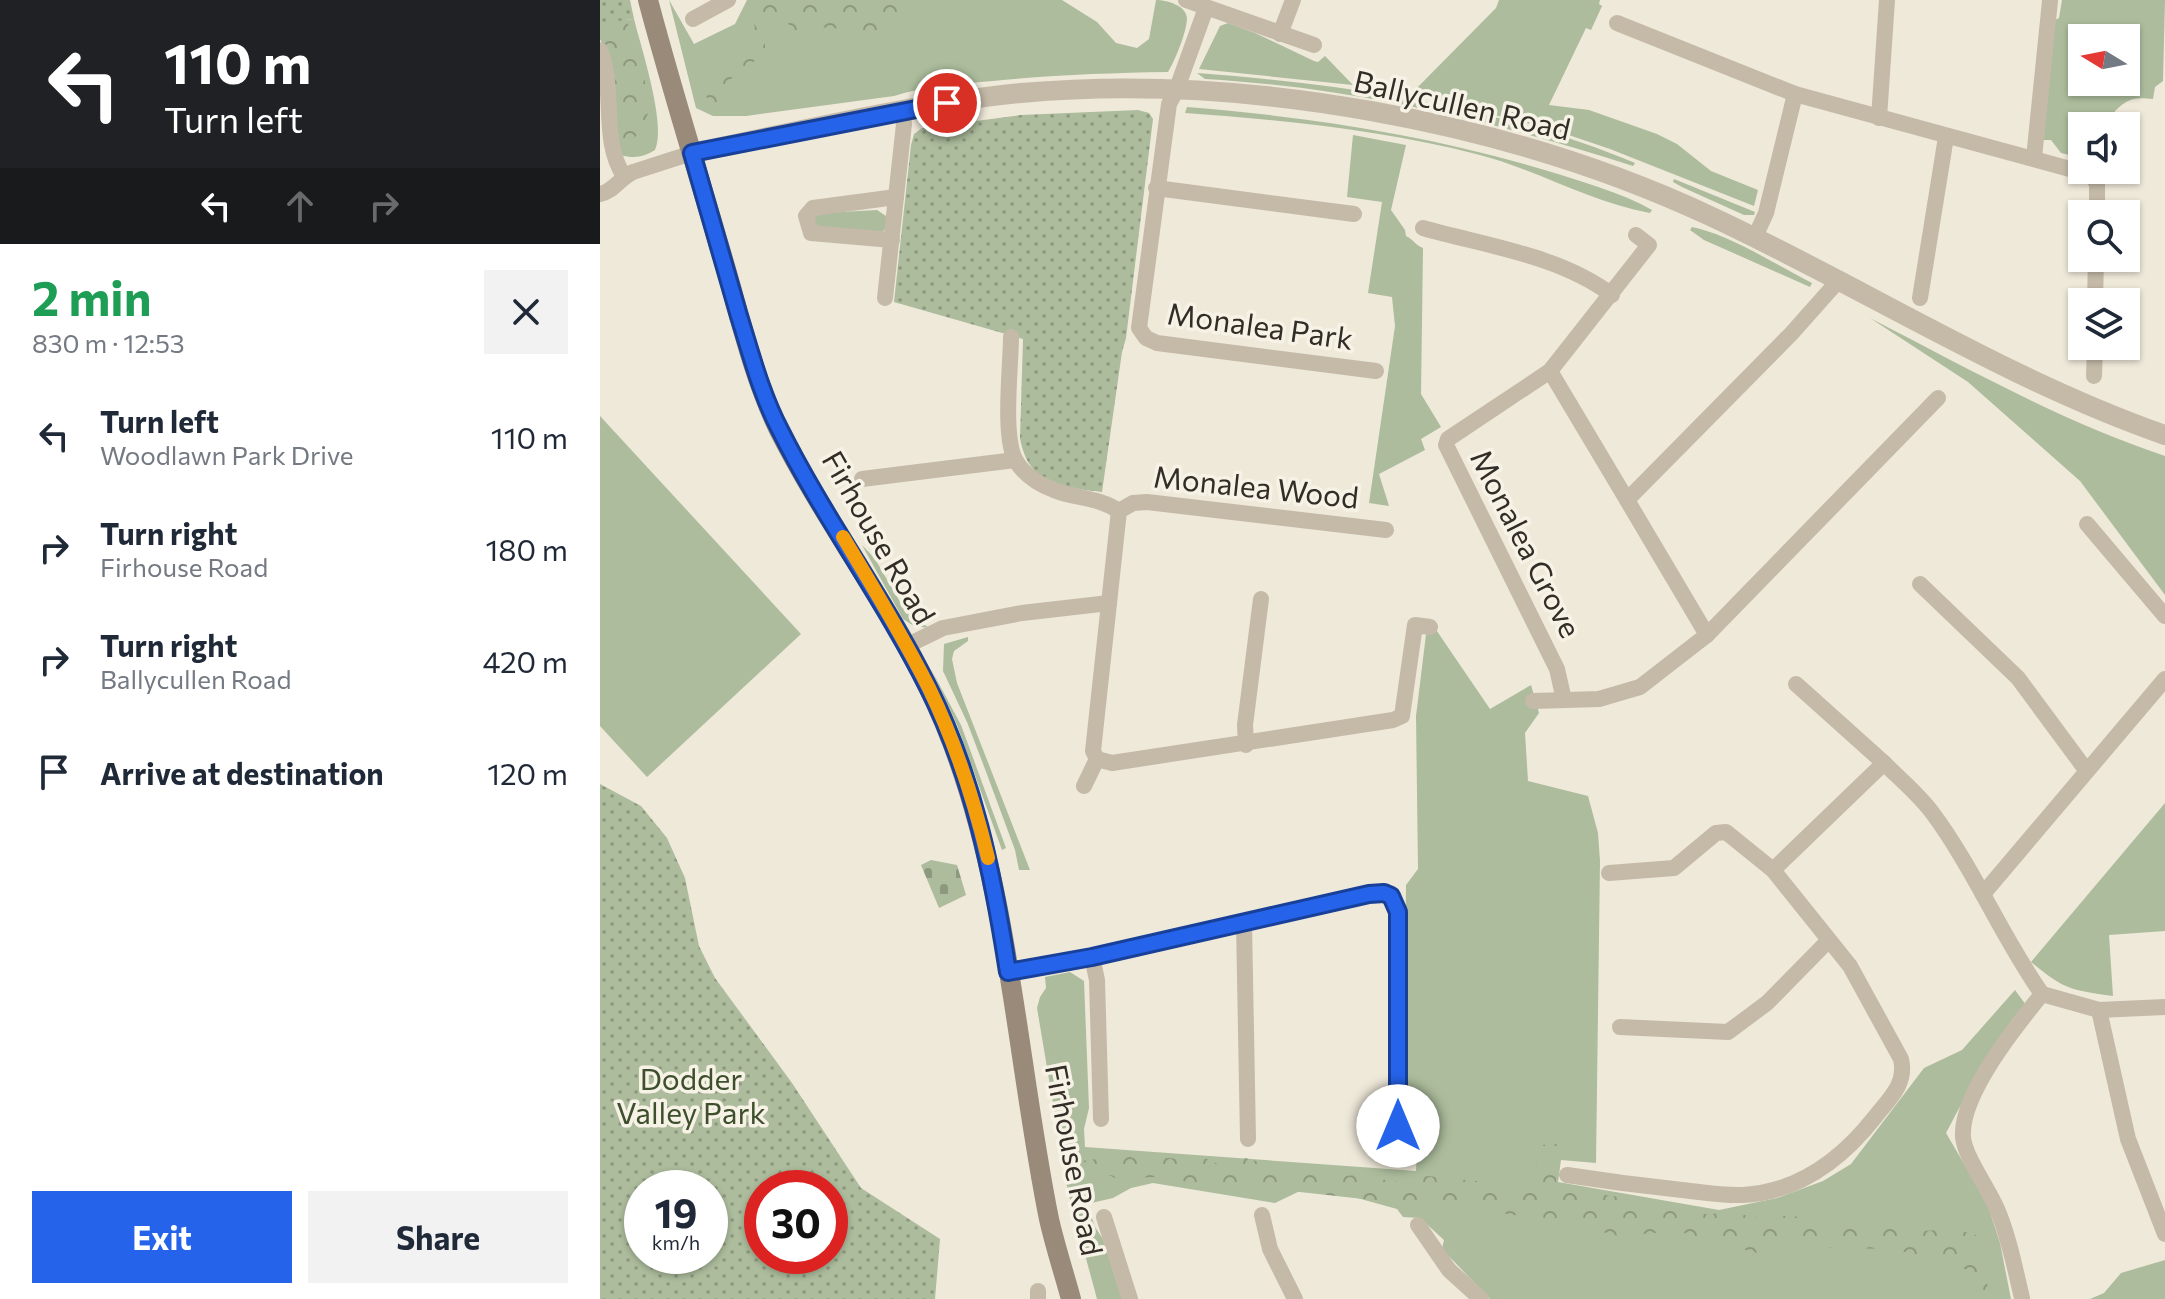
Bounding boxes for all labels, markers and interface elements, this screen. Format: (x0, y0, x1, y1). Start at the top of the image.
north arrow (2068, 24, 2140, 96)
map controls (2068, 24, 2140, 360)
text: 110 m (164, 27, 311, 96)
icon: left (32, 32, 136, 136)
street label: Ballycullen Road (1351, 61, 1574, 146)
pin (913, 69, 981, 137)
icon: arrive (925, 81, 969, 125)
text: Turn left (164, 96, 303, 140)
button: sound (2068, 112, 2140, 184)
icon: left (194, 184, 238, 228)
icon: ahead (278, 184, 322, 228)
icon: right (362, 184, 406, 228)
button: search (2068, 200, 2140, 272)
text: 2 min (32, 267, 152, 326)
button: close (484, 270, 568, 354)
button: layers (2068, 288, 2140, 360)
street label: Monalea Park (1165, 293, 1356, 356)
text: 830 m · 12:53 (32, 327, 185, 358)
text: Turn left (100, 402, 219, 439)
icon: left (32, 414, 76, 458)
text: 110 m (491, 418, 568, 455)
text: Woodlawn Park Drive (100, 439, 354, 470)
street label: Firhouse Road (816, 443, 945, 630)
street label: Monalea Grove (1464, 443, 1590, 643)
street label: Monalea Wood (1152, 456, 1361, 515)
text: Turn right (100, 514, 237, 551)
icon: right (32, 526, 76, 570)
text: 180 m (485, 530, 568, 567)
text: Firhouse Road (100, 551, 268, 582)
text: Turn right (100, 626, 237, 663)
icon: right (32, 638, 76, 682)
text: 420 m (482, 642, 568, 679)
text: Ballycullen Road (100, 663, 291, 694)
icon: arrive (32, 750, 76, 794)
text: Arrive at destination (100, 754, 384, 791)
text: 120 m (487, 754, 568, 791)
park label: Dodder Valley Park (616, 1059, 766, 1130)
street label: Firhouse Road (1039, 1061, 1112, 1258)
position arrow (1356, 1084, 1440, 1168)
speed limit sign: 30 (744, 1170, 848, 1274)
text: 19 (655, 1187, 697, 1236)
button: Exit (32, 1191, 292, 1283)
button: Share (308, 1191, 568, 1283)
text: km/h (652, 1230, 700, 1254)

